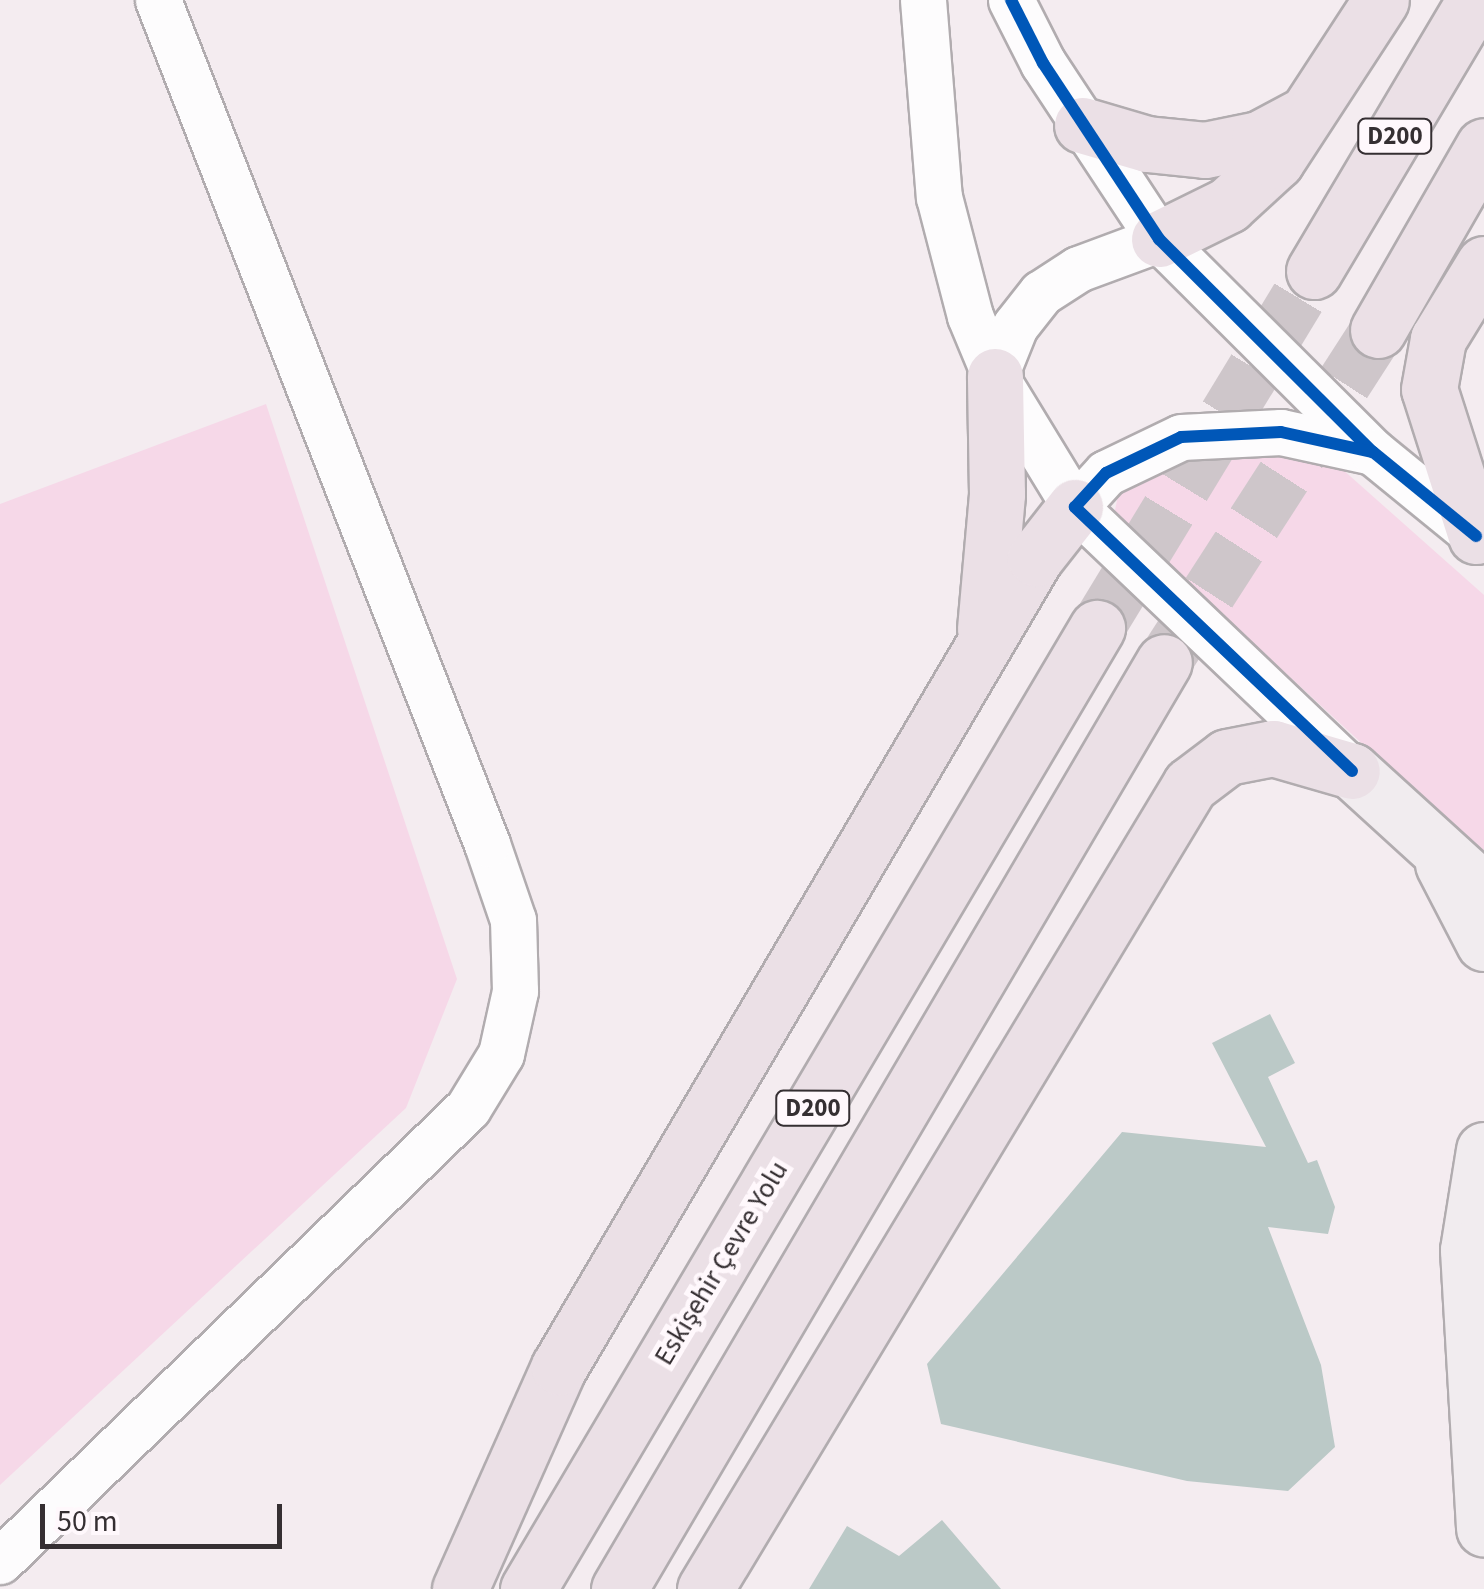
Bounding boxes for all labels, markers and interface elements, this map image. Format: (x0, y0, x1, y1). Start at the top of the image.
road number: D200 (1355, 116, 1435, 156)
road number: D200 (773, 1088, 853, 1128)
street label: Eskişehir Çevre Yolu (647, 1155, 795, 1371)
scale bar (45, 1484, 288, 1546)
text: 50 m (57, 1500, 118, 1543)

